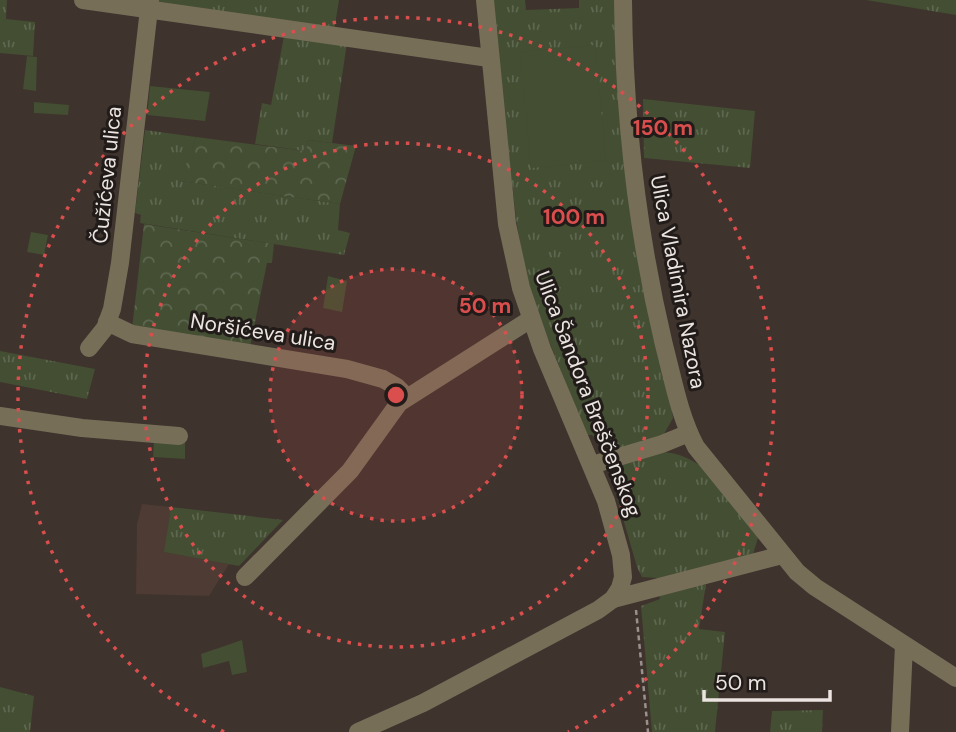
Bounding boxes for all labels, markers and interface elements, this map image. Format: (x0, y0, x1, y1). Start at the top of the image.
street label: Čužićeva ulica (86, 105, 128, 245)
text: 150 m (633, 114, 693, 142)
street label: Ulica Vladimira Nazora (644, 173, 712, 391)
text: 100 m (543, 203, 605, 231)
street label: Ulica Šandora Breščenskog (528, 267, 648, 521)
text: 50 m (459, 292, 511, 320)
street label: Noršićeva ulica (188, 307, 338, 357)
centre of rings (384, 383, 408, 407)
scale bar (704, 658, 830, 702)
text: 50 m (715, 669, 766, 697)

